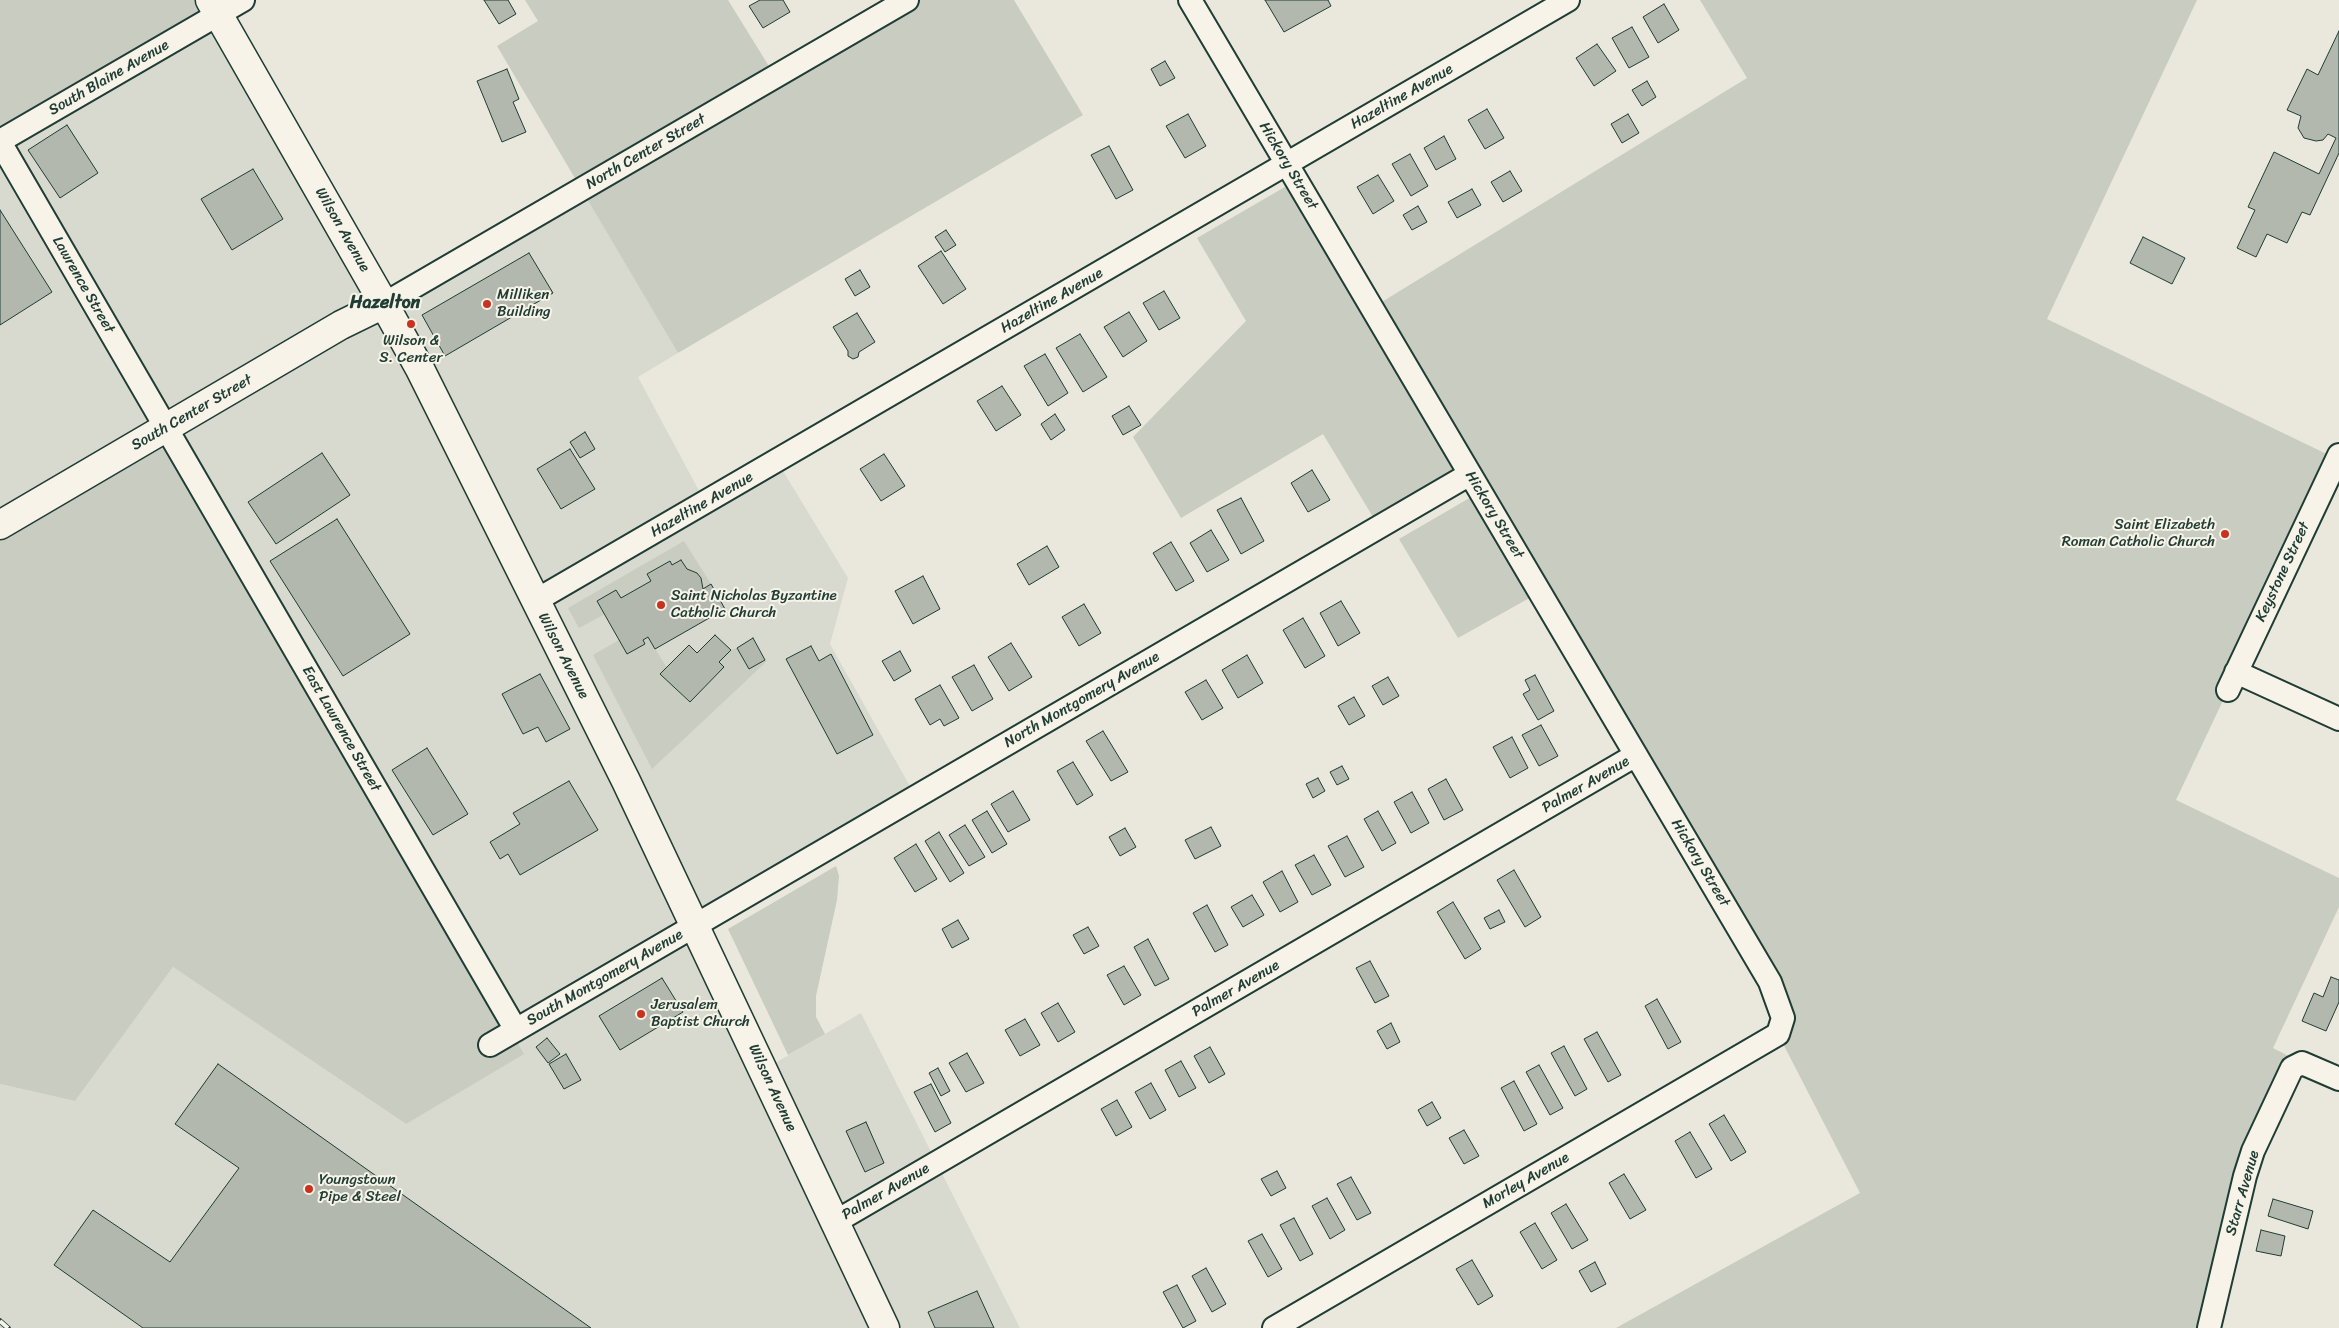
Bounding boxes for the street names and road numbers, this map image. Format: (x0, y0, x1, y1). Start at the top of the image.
street label: South Blaine Avenue (46, 36, 172, 120)
street label: Hazeltine Avenue (1348, 60, 1456, 134)
street label: North Center Street (583, 110, 709, 194)
street label: Hickory Street (1255, 119, 1321, 213)
street label: Wilson Avenue (311, 185, 373, 275)
street label: Lawrence Street (48, 233, 118, 337)
street label: Hazeltine Avenue (998, 264, 1106, 338)
street label: South Center Street (128, 371, 256, 455)
street label: Hazeltine Avenue (648, 468, 756, 542)
street label: Hickory Street (1461, 468, 1527, 562)
street label: Keystone Street (2252, 519, 2314, 625)
street label: Wilson Avenue (534, 610, 592, 702)
street label: North Montgomery Avenue (1001, 648, 1163, 752)
street label: East Lawrence Street (298, 663, 384, 795)
street label: Palmer Avenue (1539, 753, 1633, 817)
street label: Hickory Street (1667, 816, 1733, 910)
street label: South Montgomery Avenue (524, 926, 686, 1030)
street label: Palmer Avenue (1189, 957, 1283, 1021)
street label: Wilson Avenue (744, 1041, 800, 1135)
street label: Starr Avenue (2222, 1148, 2264, 1238)
street label: Morley Avenue (1479, 1149, 1573, 1213)
street label: Palmer Avenue (839, 1160, 933, 1224)

